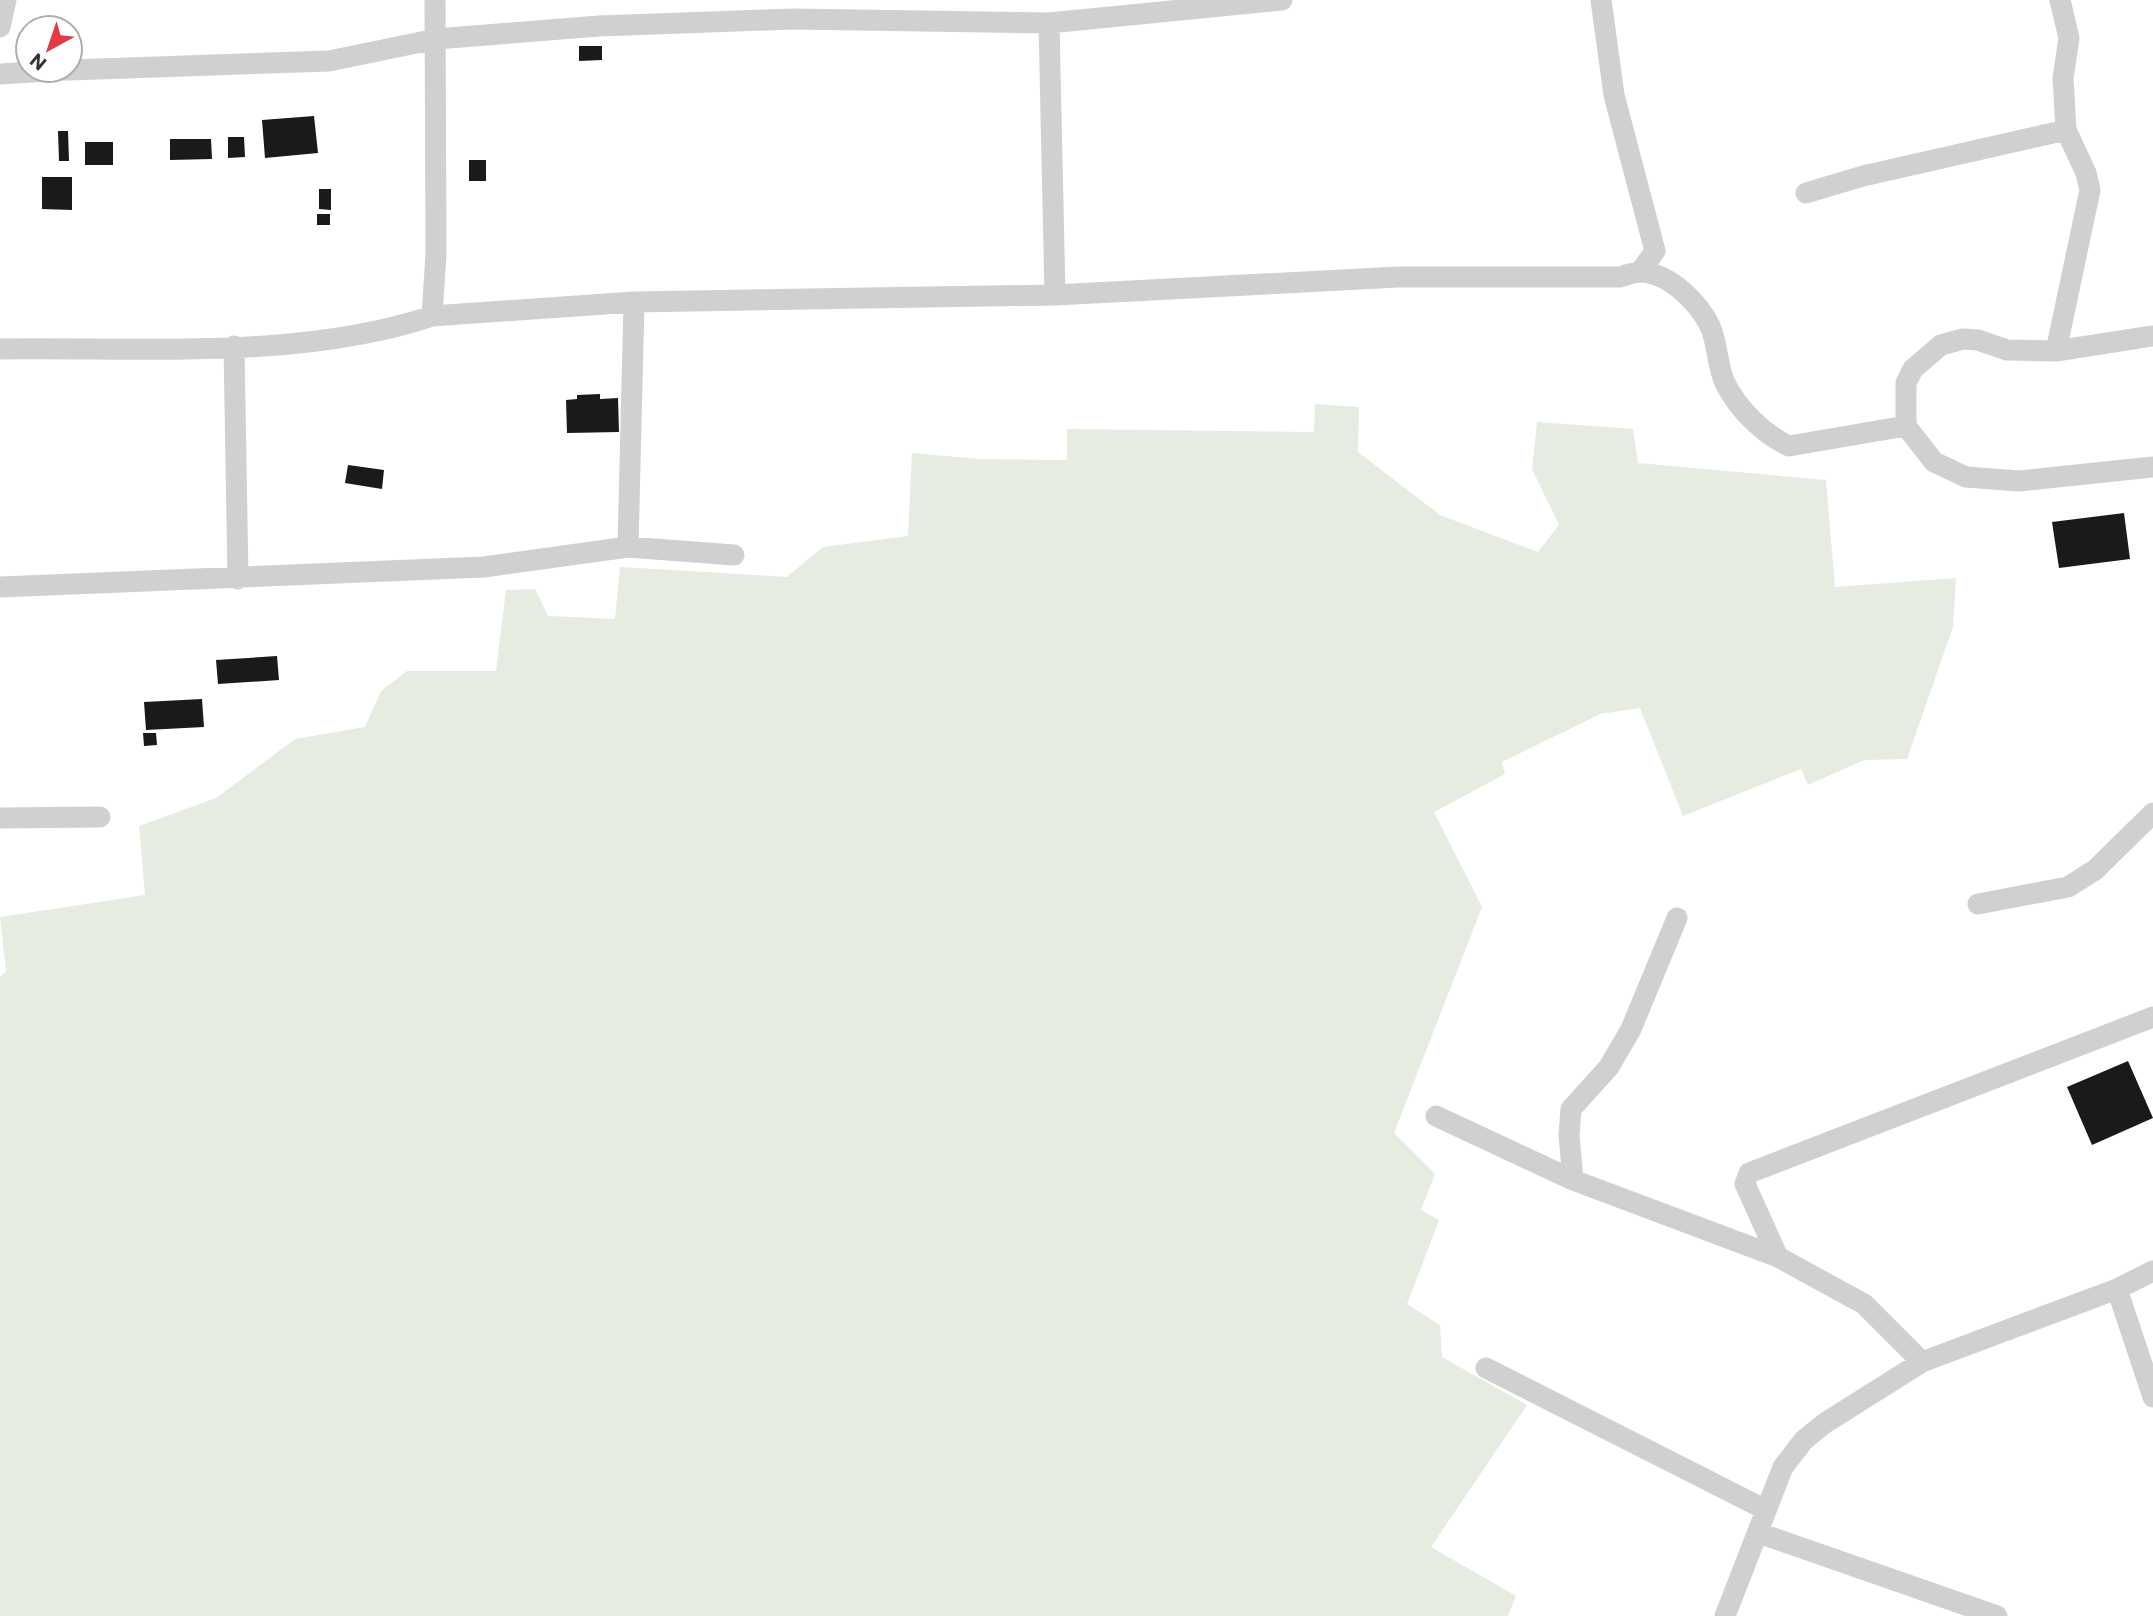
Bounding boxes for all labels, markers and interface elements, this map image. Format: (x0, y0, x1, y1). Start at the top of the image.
north arrow (14, 14, 84, 84)
text: N (25, 49, 51, 76)

